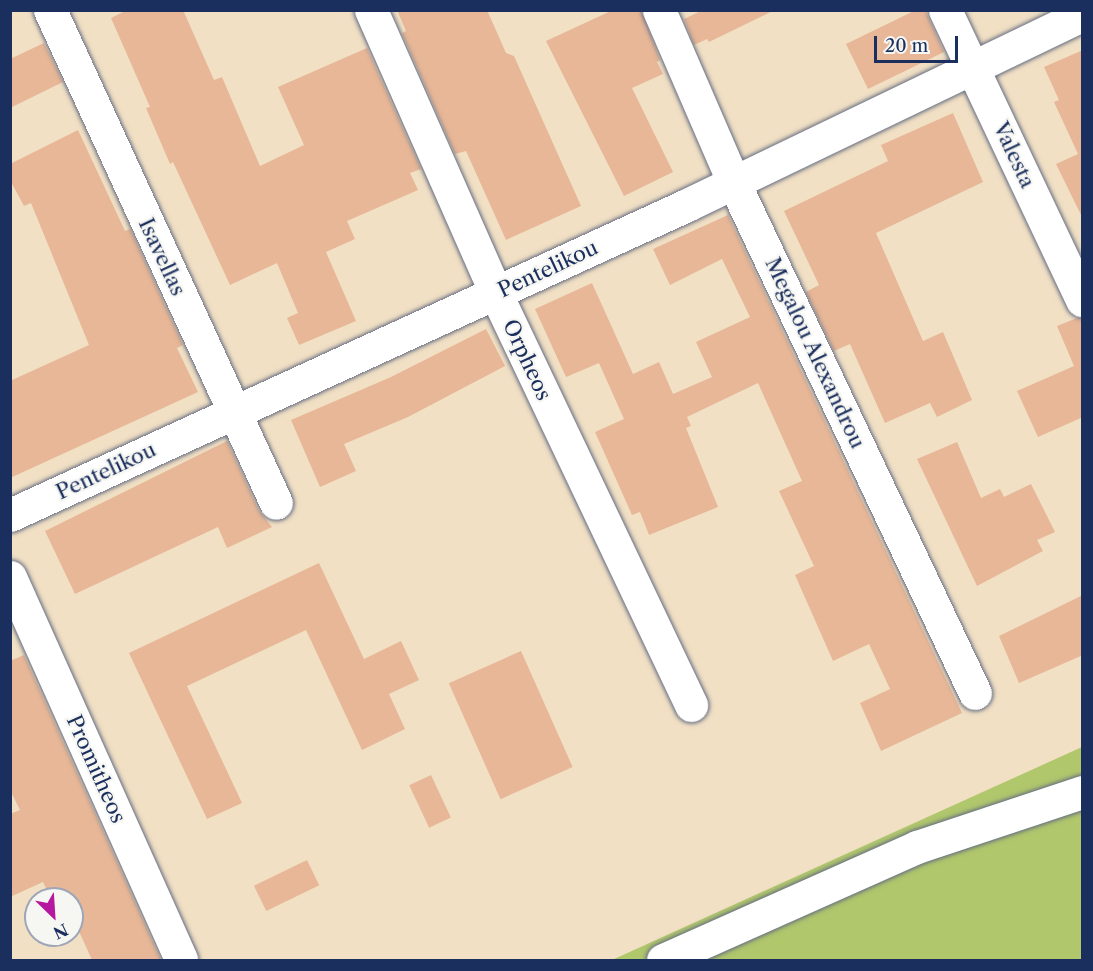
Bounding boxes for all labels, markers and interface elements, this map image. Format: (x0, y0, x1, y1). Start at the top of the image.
scale bar (877, 24, 961, 62)
text: 20 m (885, 35, 928, 57)
street label: Valesta (988, 118, 1040, 192)
street label: Isavellas (133, 214, 191, 300)
street label: Pentelikou (494, 235, 602, 303)
street label: Megalou Alexandrou (760, 253, 870, 453)
street label: Orpheos (497, 316, 557, 404)
street label: Pentelikou (52, 437, 160, 505)
street label: Promitheos (61, 711, 131, 827)
north arrow (24, 887, 84, 947)
text: N (50, 919, 71, 944)

